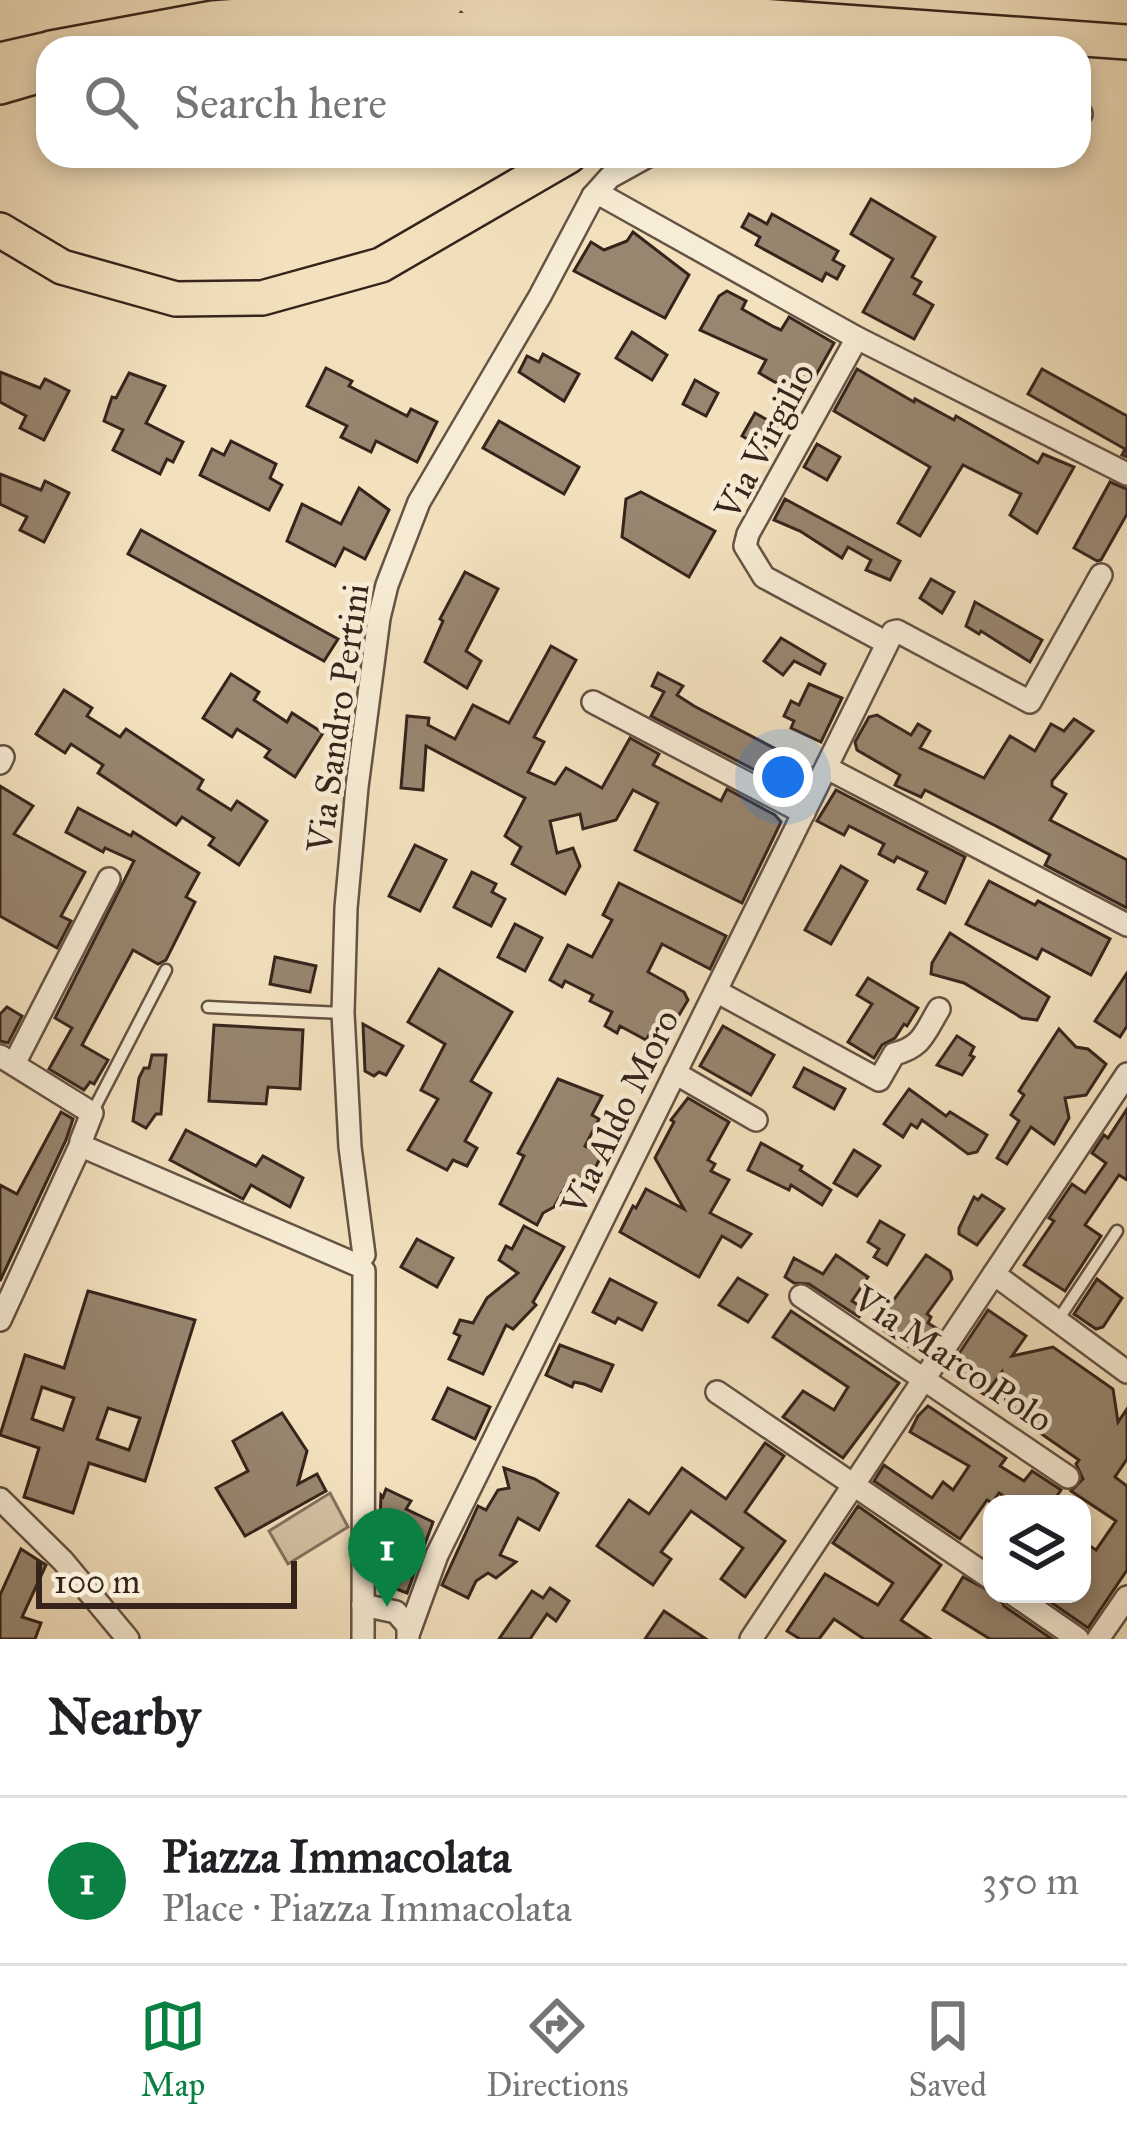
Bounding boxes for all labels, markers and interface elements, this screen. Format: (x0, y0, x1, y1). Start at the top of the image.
search box (36, 36, 1091, 168)
icon: search (78, 69, 144, 135)
text: Search here (174, 75, 387, 130)
street label: Via Virgilio (705, 355, 825, 528)
street label: Via Sandro Pertini (297, 581, 379, 856)
your location (753, 747, 813, 807)
street label: Via Aldo Moro (551, 1002, 689, 1223)
street label: Via Marco Polo (844, 1276, 1061, 1442)
map controls (983, 1495, 1091, 1603)
button: layers (983, 1495, 1091, 1603)
pin: 1 (348, 1508, 426, 1607)
scale bar (36, 1555, 297, 1608)
text: 100 m (54, 1562, 140, 1602)
text: Nearby (48, 1686, 200, 1748)
text: Piazza Immacolata (162, 1829, 511, 1884)
text: 1 (79, 1857, 95, 1905)
text: 350 m (981, 1857, 1079, 1905)
text: Place · Piazza Immacolata (162, 1884, 572, 1932)
tab: Map (140, 1993, 206, 2105)
tab: Directions (486, 1993, 628, 2105)
tab: Saved (909, 1993, 987, 2105)

